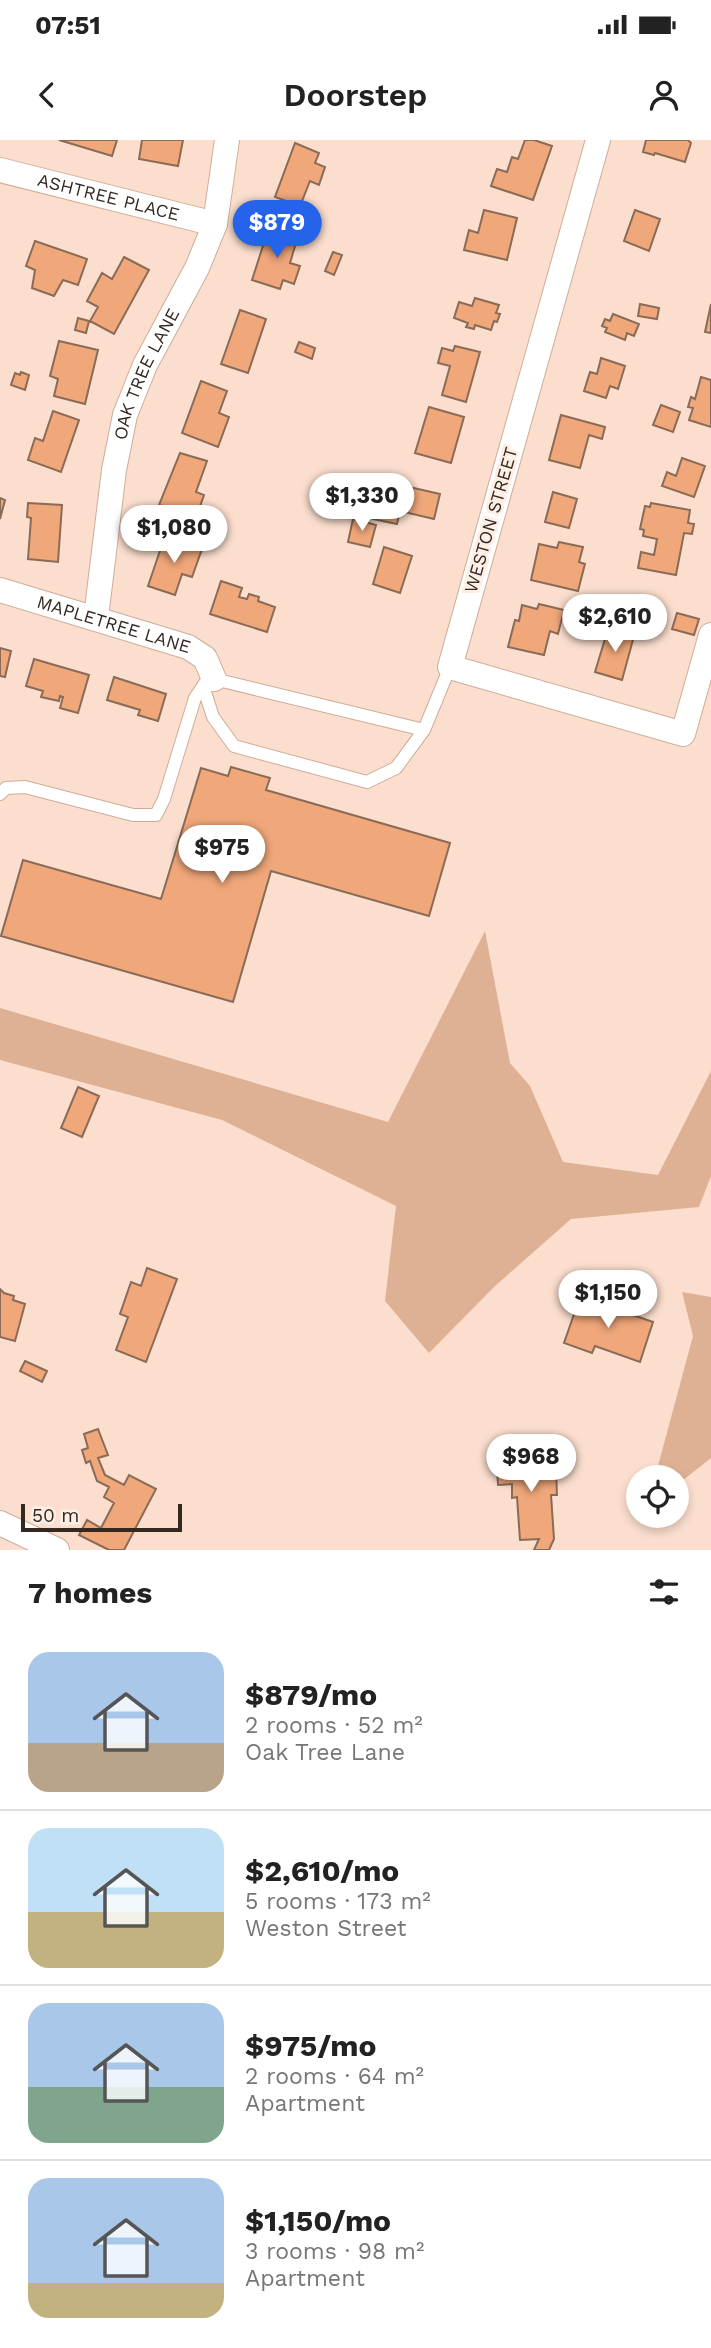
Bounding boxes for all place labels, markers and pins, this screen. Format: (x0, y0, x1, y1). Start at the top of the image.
pin: $879 (236, 200, 318, 260)
pin: $1,330 (305, 474, 419, 533)
pin: $1,080 (117, 506, 231, 565)
pin: $2,610 (558, 594, 672, 654)
pin: $975 (181, 826, 263, 885)
pin: $1,150 (551, 1270, 665, 1330)
pin: $968 (490, 1434, 572, 1494)

